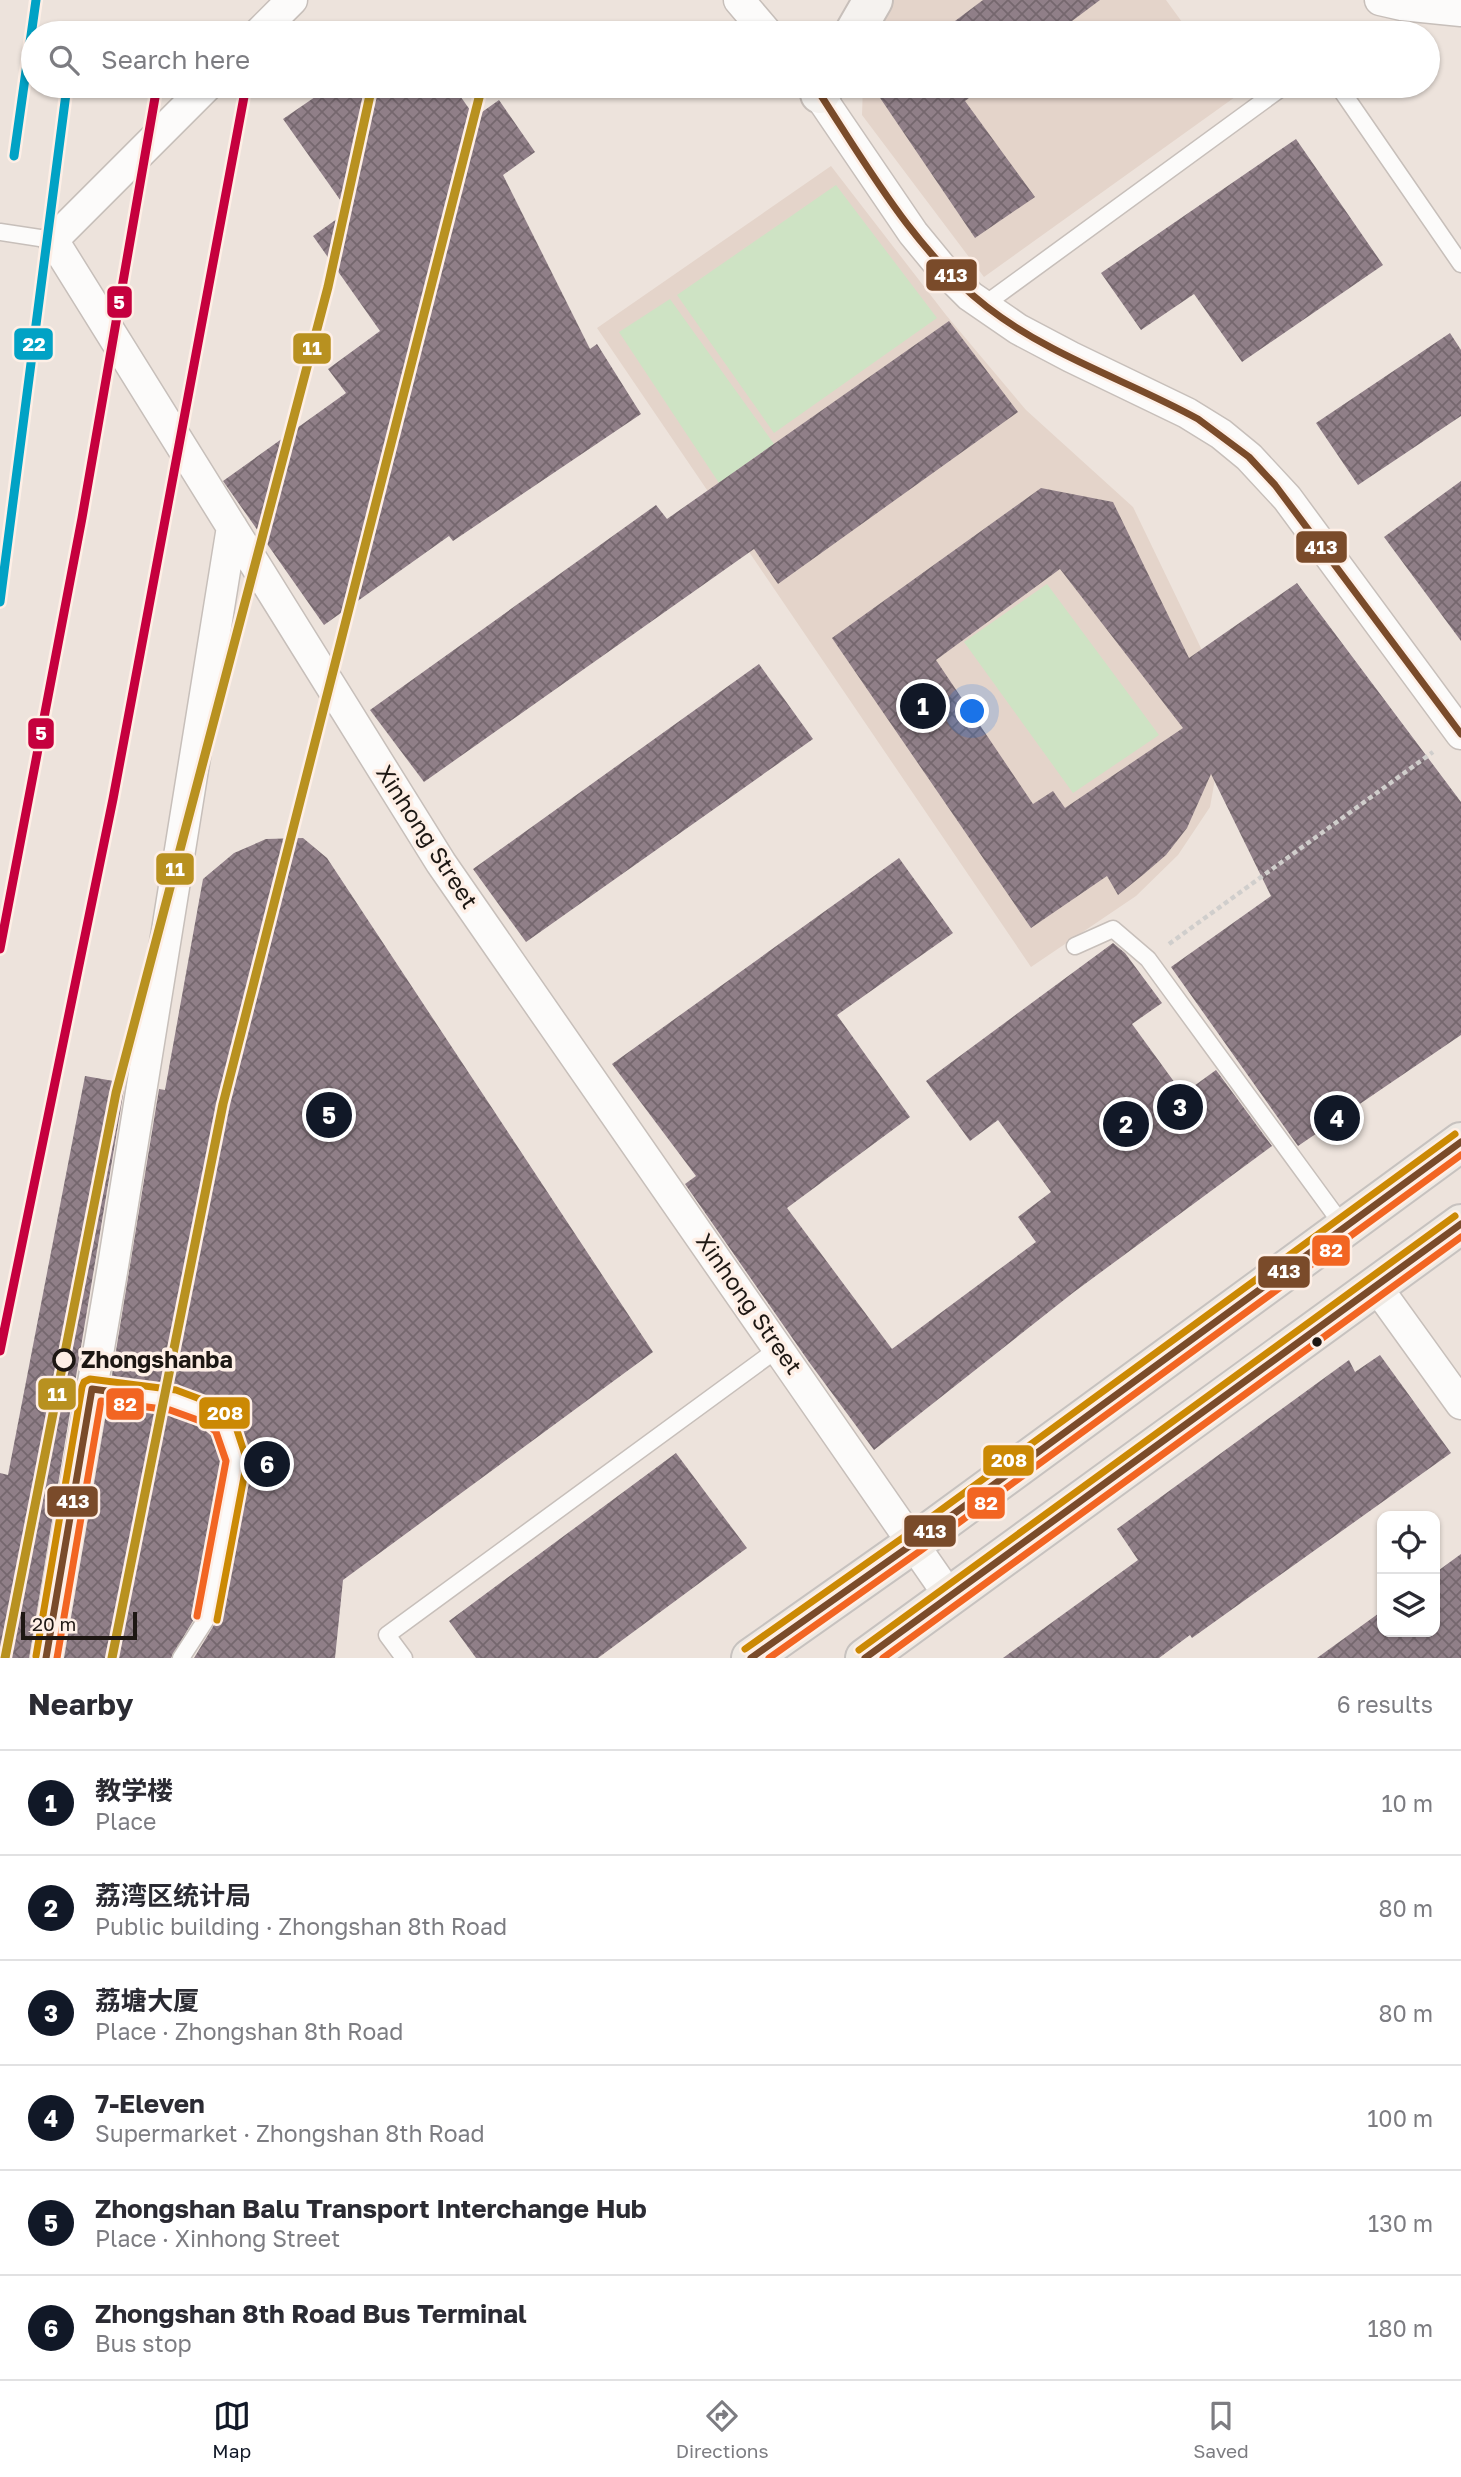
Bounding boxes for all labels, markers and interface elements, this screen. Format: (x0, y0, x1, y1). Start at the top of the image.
search box (21, 21, 1440, 98)
icon: search (45, 41, 83, 79)
text: Search here (101, 44, 250, 75)
line badge: 413 (925, 258, 978, 292)
text: 413 (934, 263, 968, 286)
line badge: 5 (106, 285, 133, 319)
text: 5 (113, 290, 125, 313)
line badge: 22 (13, 327, 54, 361)
text: 22 (22, 332, 46, 355)
line badge: 11 (292, 332, 332, 365)
text: 11 (302, 336, 322, 359)
line badge: 413 (1295, 530, 1348, 564)
text: 413 (1304, 535, 1338, 558)
pin: 1 (900, 680, 946, 732)
your location (955, 694, 989, 728)
line badge: 5 (27, 717, 55, 750)
text: 5 (35, 721, 47, 744)
street label: Xinhong Street (371, 759, 485, 914)
line badge: 11 (155, 852, 195, 886)
text: 11 (165, 857, 185, 880)
pin: 3 (1157, 1081, 1203, 1133)
pin: 5 (306, 1089, 352, 1141)
pin: 4 (1314, 1092, 1360, 1144)
pin: 2 (1103, 1098, 1149, 1150)
street label: Xinhong Street (691, 1228, 809, 1379)
line badge: 82 (1311, 1234, 1351, 1267)
text: 82 (1319, 1238, 1343, 1261)
line badge: 413 (1257, 1255, 1311, 1289)
text: 413 (1267, 1259, 1301, 1282)
unlabelled marker (1310, 1335, 1324, 1349)
place label: Zhongshanba (81, 1345, 233, 1373)
marker: Zhongshanba (53, 1349, 75, 1371)
line badge: 11 (37, 1377, 77, 1411)
text: 11 (47, 1382, 67, 1405)
line badge: 82 (105, 1387, 145, 1421)
text: 82 (113, 1392, 137, 1415)
line badge: 208 (198, 1396, 251, 1430)
text: 208 (207, 1401, 243, 1424)
pin: 6 (244, 1438, 290, 1490)
line badge: 208 (982, 1444, 1035, 1477)
text: 208 (991, 1448, 1027, 1471)
line badge: 413 (46, 1485, 99, 1518)
line badge: 82 (966, 1486, 1006, 1520)
text: 413 (56, 1489, 90, 1512)
text: 82 (974, 1491, 998, 1514)
map controls (1377, 1511, 1440, 1637)
button: locate (1377, 1511, 1440, 1574)
line badge: 413 (903, 1514, 957, 1548)
text: 413 (913, 1519, 947, 1542)
button: layers (1377, 1574, 1440, 1637)
scale bar (21, 1609, 136, 1641)
text: 20 m (32, 1612, 76, 1635)
text: Nearby (28, 1686, 133, 1722)
text: 6 results (1337, 1690, 1433, 1718)
text: 教学楼 (95, 1775, 173, 1806)
text: 1 (45, 1789, 57, 1817)
text: 10 m (1381, 1789, 1433, 1817)
text: Place (95, 1807, 156, 1835)
text: 荔湾区统计局 (95, 1880, 251, 1911)
text: 2 (44, 1894, 58, 1922)
text: 80 m (1379, 1894, 1433, 1922)
text: Public building · Zhongshan 8th Road (95, 1912, 507, 1940)
text: 荔塘大厦 (95, 1985, 199, 2016)
text: 3 (44, 1999, 58, 2027)
text: 80 m (1379, 1999, 1433, 2027)
text: Place · Zhongshan 8th Road (95, 2017, 403, 2045)
text: 7-Eleven (95, 2088, 205, 2119)
text: 4 (44, 2104, 58, 2132)
text: 100 m (1367, 2104, 1433, 2132)
text: Supermarket · Zhongshan 8th Road (95, 2119, 485, 2147)
text: Zhongshan Balu Transport Interchange Hub (95, 2193, 647, 2224)
text: 5 (44, 2209, 58, 2237)
text: 130 m (1368, 2209, 1433, 2237)
text: Place · Xinhong Street (95, 2224, 340, 2252)
text: Zhongshan 8th Road Bus Terminal (95, 2298, 527, 2329)
text: 6 (44, 2314, 58, 2342)
text: 180 m (1367, 2314, 1433, 2342)
text: Bus stop (95, 2329, 192, 2357)
tab: Map (212, 2397, 251, 2462)
tab: Directions (676, 2397, 769, 2462)
tab: Saved (1193, 2397, 1249, 2462)

